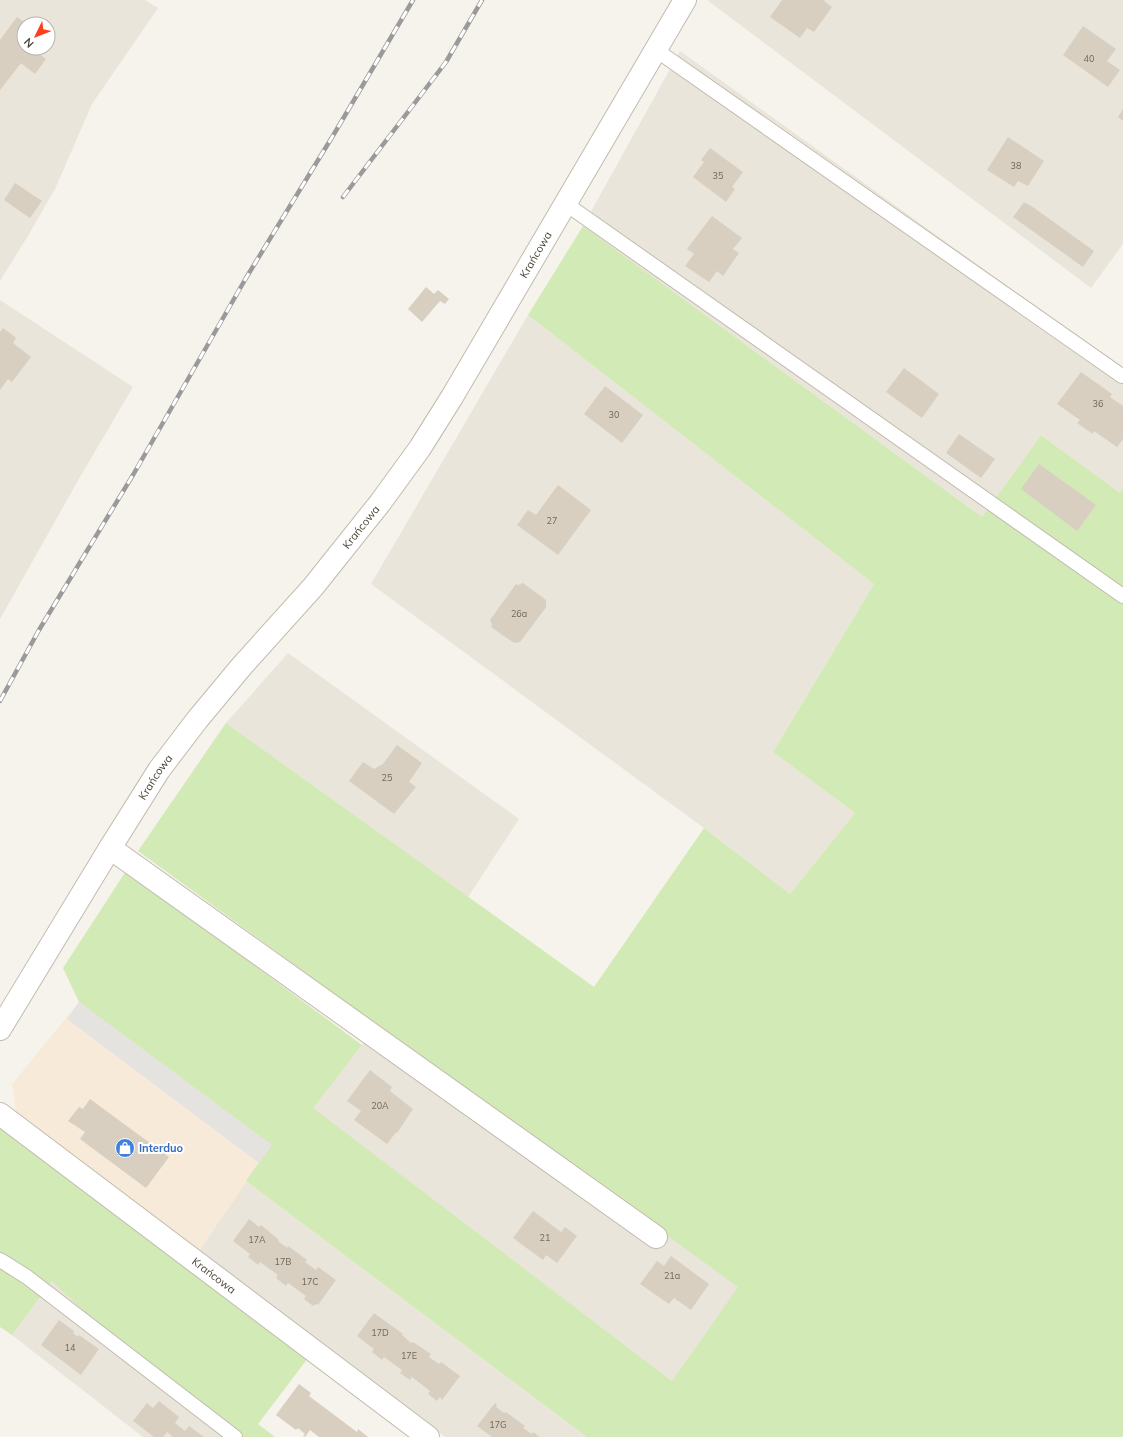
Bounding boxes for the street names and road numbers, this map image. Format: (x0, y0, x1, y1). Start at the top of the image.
street label: Krańcowa (516, 229, 555, 280)
street label: Krańcowa (339, 502, 382, 552)
street label: Krańcowa (135, 752, 175, 802)
street label: Krańcowa (189, 1254, 239, 1297)

